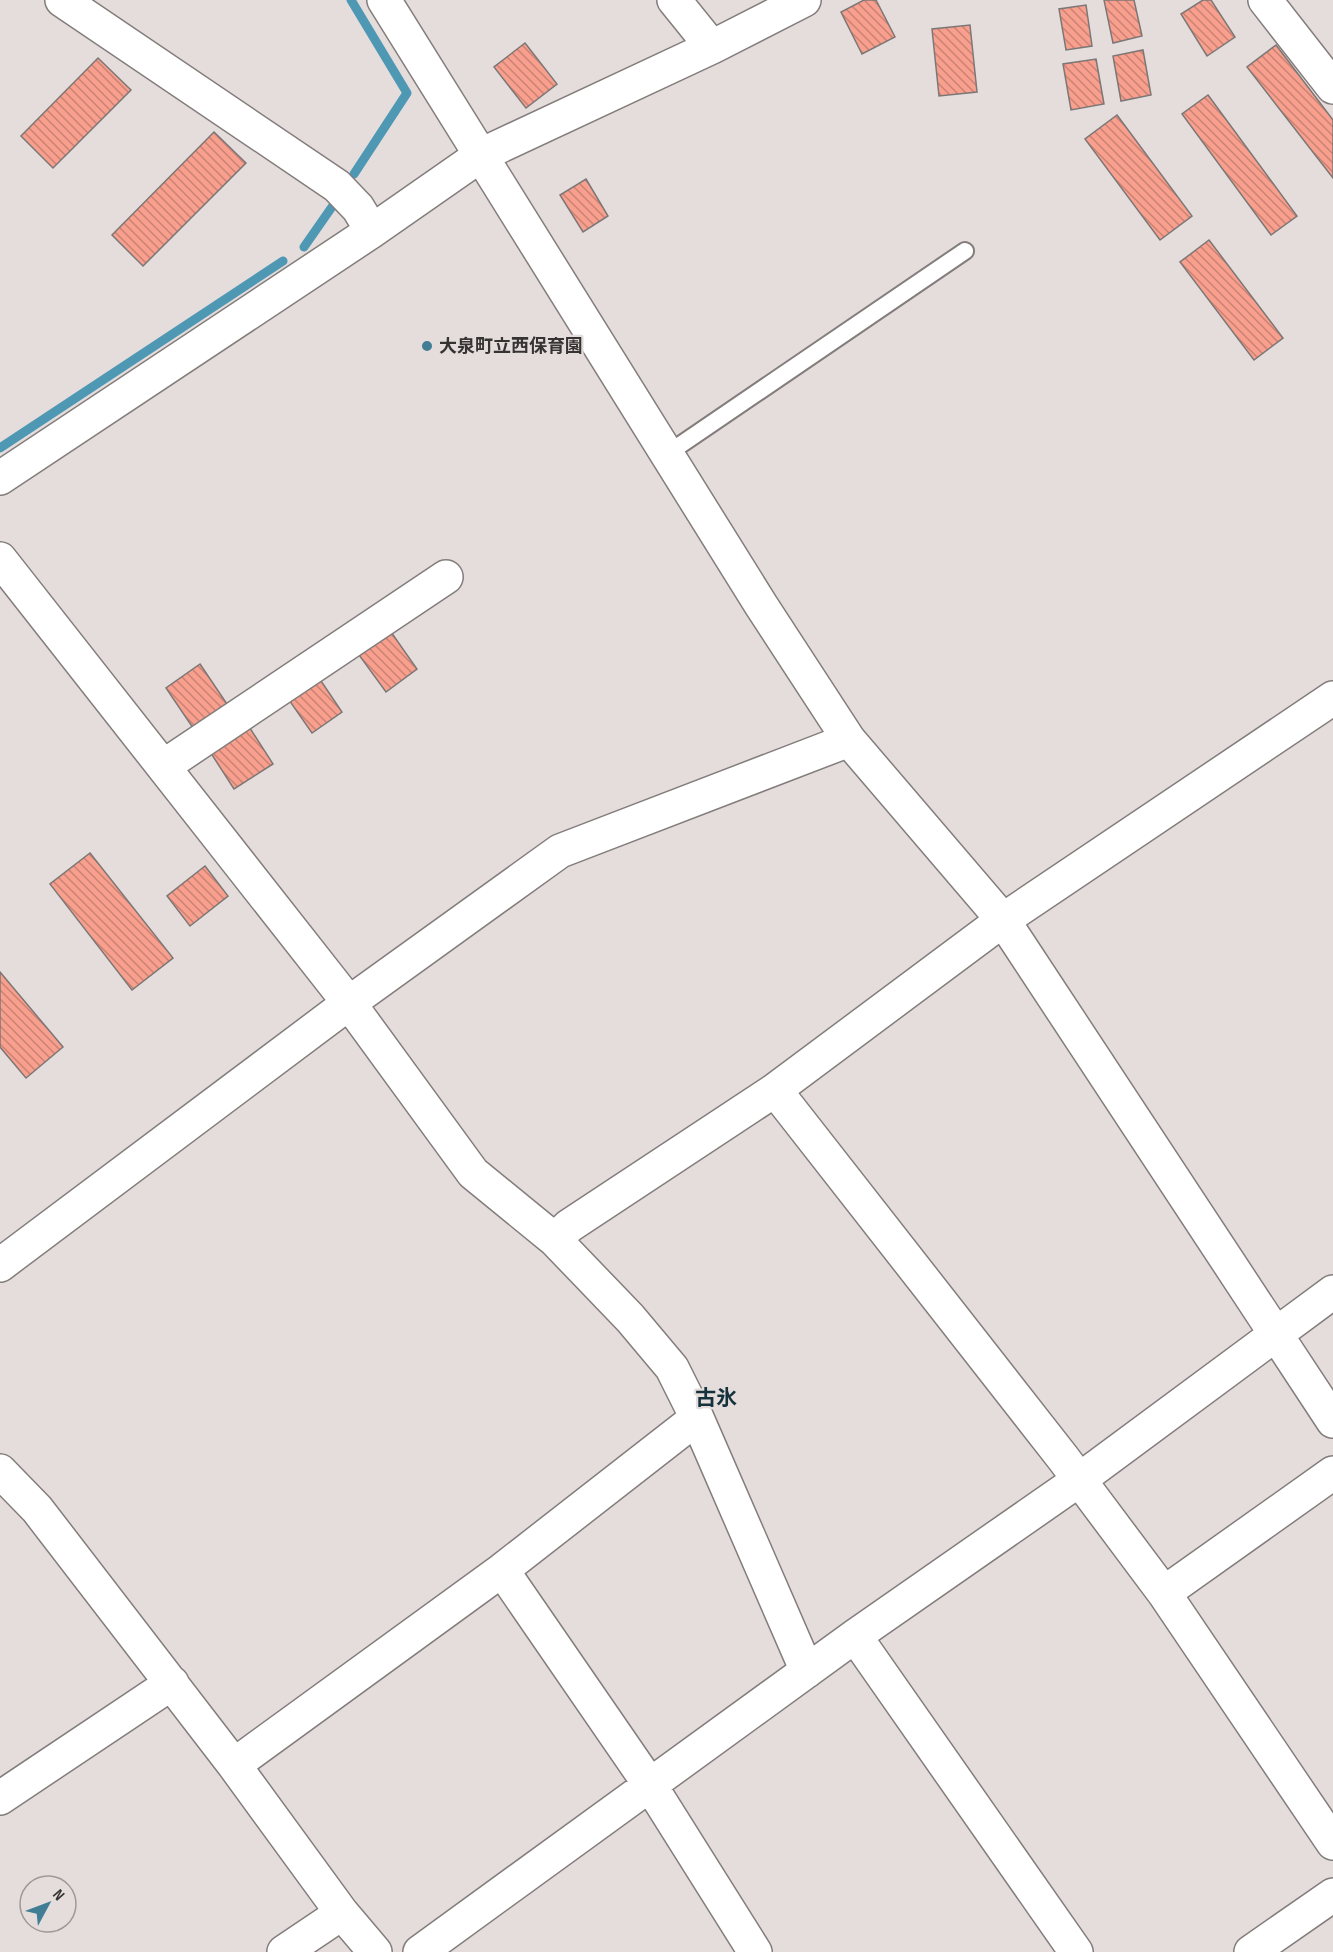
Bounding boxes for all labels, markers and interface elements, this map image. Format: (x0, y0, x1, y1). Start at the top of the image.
place label: 大泉町立西保育園 (439, 336, 583, 357)
marker: 大泉町立西保育園 (420, 339, 434, 353)
district label: 古氷 (695, 1386, 737, 1411)
north arrow (18, 1874, 78, 1934)
text: N (48, 1886, 68, 1905)

